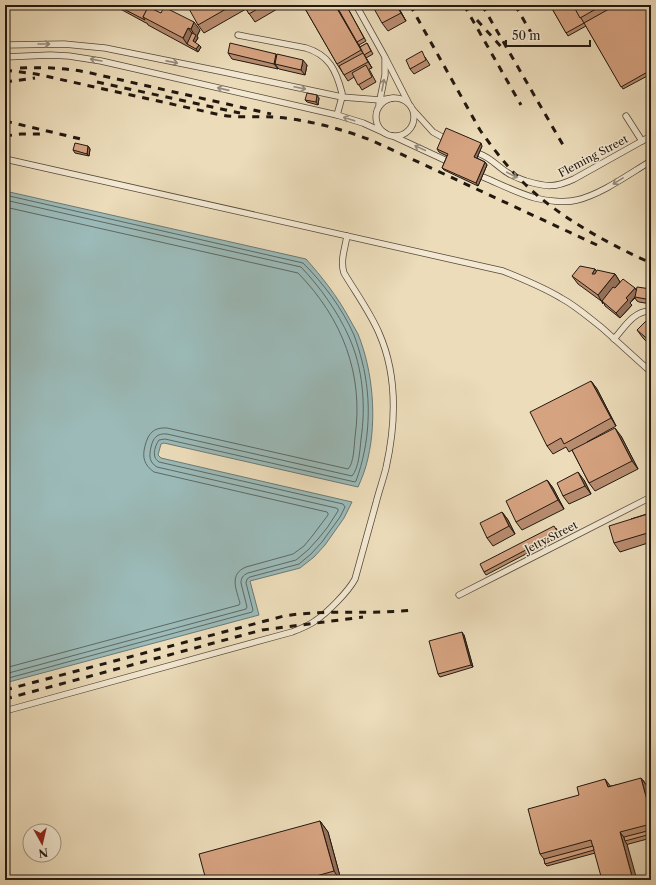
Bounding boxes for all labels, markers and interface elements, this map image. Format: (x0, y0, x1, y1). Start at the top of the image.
scale bar (506, 22, 590, 48)
text: 50 m (512, 28, 541, 43)
one-way arrow (37, 41, 50, 48)
one-way arrow (90, 56, 103, 64)
one-way arrow (166, 58, 179, 66)
one-way arrow (379, 79, 387, 92)
one-way arrow (217, 84, 230, 92)
one-way arrow (293, 85, 306, 93)
one-way arrow (343, 115, 356, 122)
street label: Fleming Street (556, 132, 630, 180)
one-way arrow (414, 144, 426, 151)
one-way arrow (506, 171, 518, 179)
one-way arrow (612, 178, 624, 186)
street label: Jetty Street (520, 518, 580, 557)
north arrow (22, 823, 62, 863)
text: N (37, 845, 49, 861)

